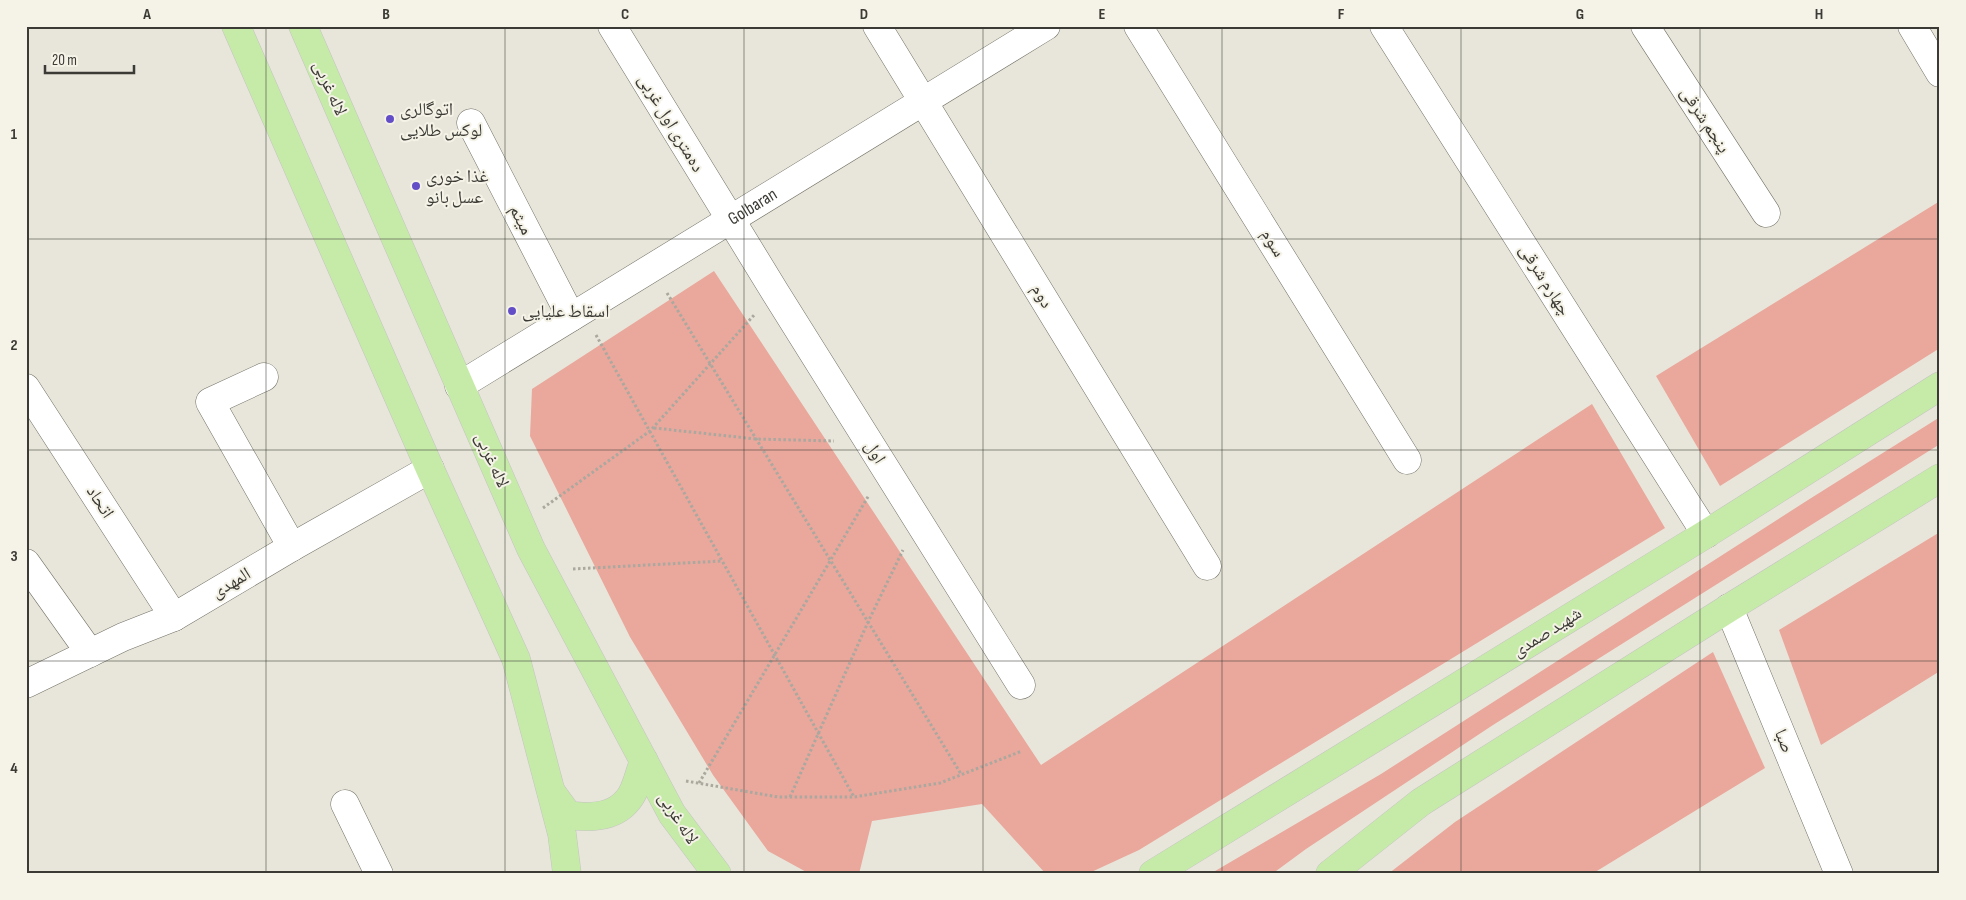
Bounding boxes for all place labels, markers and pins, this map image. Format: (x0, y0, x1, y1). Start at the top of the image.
place label: اتوگالری لوکس طلایی (400, 99, 482, 141)
marker: اتوگالری لوکس طلایی (384, 113, 396, 125)
place label: غذا خوری عسل بانو (426, 166, 489, 208)
marker: غذا خوری عسل بانو (410, 180, 422, 192)
place label: اسقاط علیایی (522, 301, 609, 322)
marker: اسقاط علیایی (506, 305, 518, 317)

